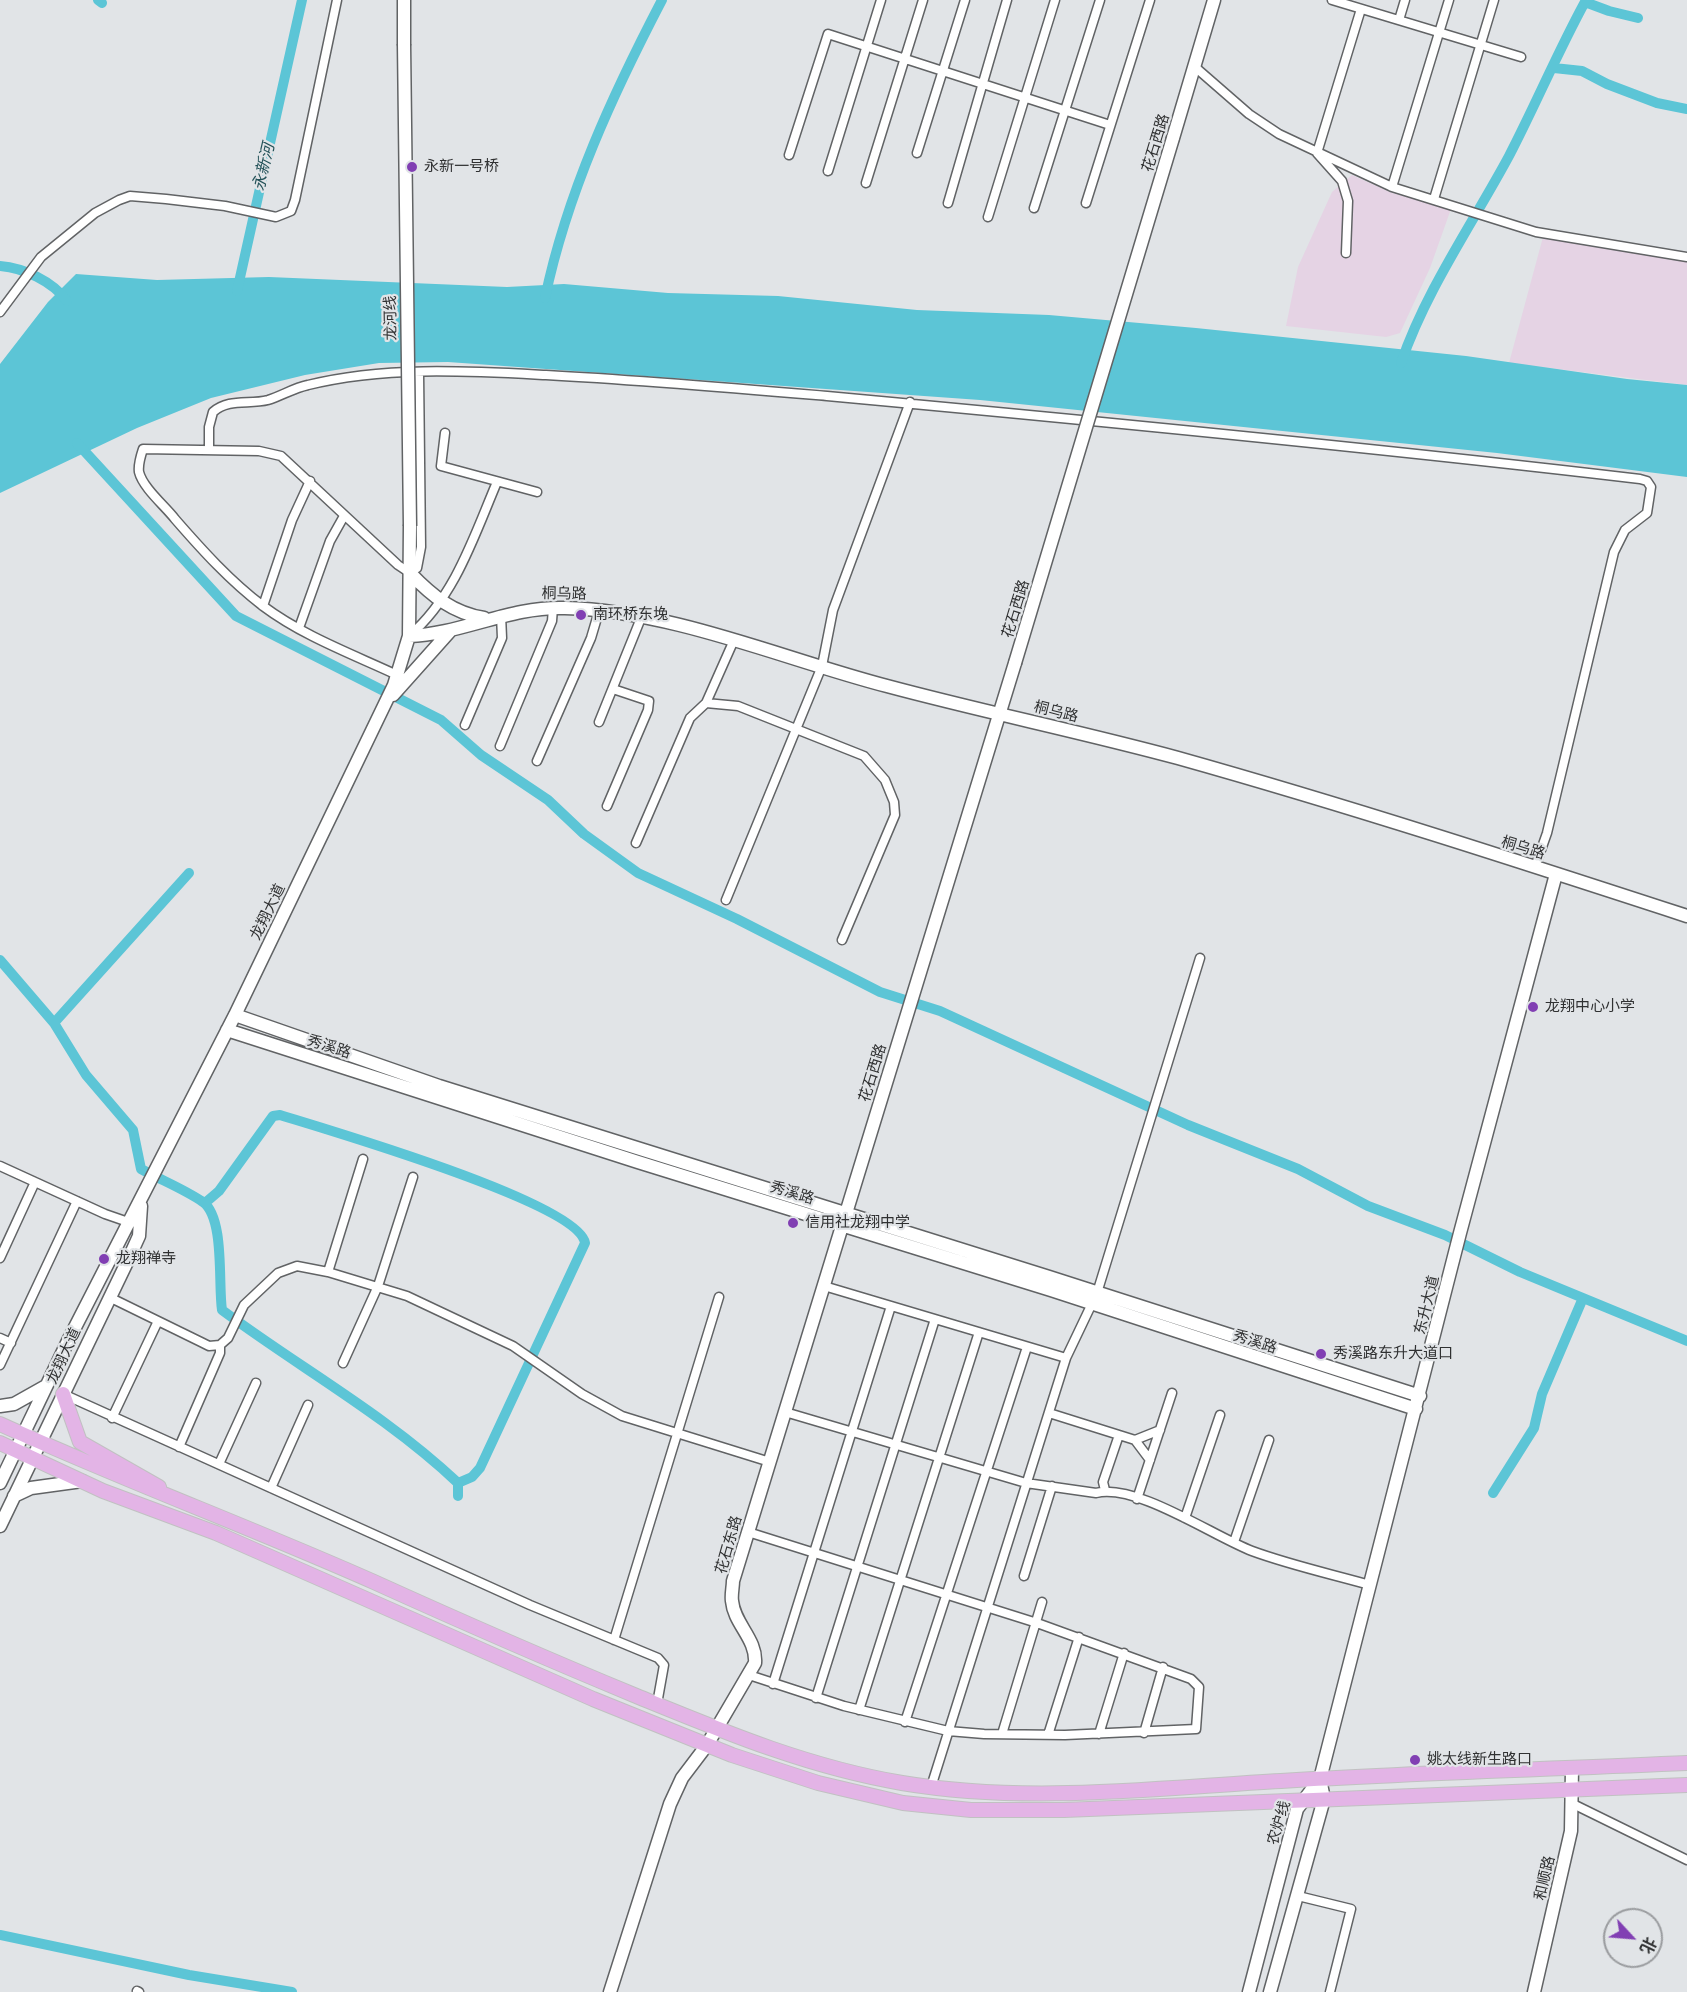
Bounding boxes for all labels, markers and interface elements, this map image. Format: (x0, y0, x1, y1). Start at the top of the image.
street label: 花石西路 (1139, 112, 1173, 174)
water label: 永新河 (249, 141, 279, 193)
place label: 永新一号桥 (424, 158, 499, 176)
marker: 永新一号桥 (405, 160, 419, 174)
street label: 龙河线 (382, 295, 400, 341)
street label: 花石西路 (999, 578, 1033, 640)
street label: 桐乌路 (541, 585, 587, 603)
place label: 南环桥东堍 (593, 606, 668, 624)
marker: 南环桥东堍 (574, 608, 588, 622)
street label: 桐乌路 (1032, 698, 1080, 726)
street label: 桐乌路 (1499, 833, 1547, 863)
street label: 龙翔大道 (247, 881, 289, 943)
place label: 龙翔中心小学 (1545, 998, 1635, 1016)
marker: 龙翔中心小学 (1526, 1000, 1540, 1014)
street label: 秀溪路 (305, 1031, 353, 1063)
street label: 花石西路 (856, 1042, 890, 1104)
street label: 秀溪路 (768, 1178, 816, 1208)
place label: 信用社龙翔中学 (805, 1214, 910, 1232)
marker: 信用社龙翔中学 (786, 1216, 800, 1230)
place label: 龙翔禅寺 (116, 1250, 176, 1268)
marker: 龙翔禅寺 (97, 1252, 111, 1266)
street label: 东升大道 (1411, 1274, 1443, 1336)
street label: 龙翔大道 (43, 1325, 85, 1387)
street label: 秀溪路 (1231, 1326, 1279, 1358)
place label: 秀溪路东升大道口 (1333, 1345, 1453, 1363)
marker: 秀溪路东升大道口 (1314, 1347, 1328, 1361)
street label: 花石东路 (712, 1514, 746, 1576)
place label: 姚太线新生路口 (1427, 1751, 1532, 1769)
marker: 姚太线新生路口 (1408, 1753, 1422, 1767)
street label: 农炉线 (1264, 1799, 1294, 1847)
street label: 和顺路 (1531, 1854, 1559, 1902)
north arrow (1603, 1908, 1663, 1968)
text: 北 (1636, 1934, 1660, 1957)

